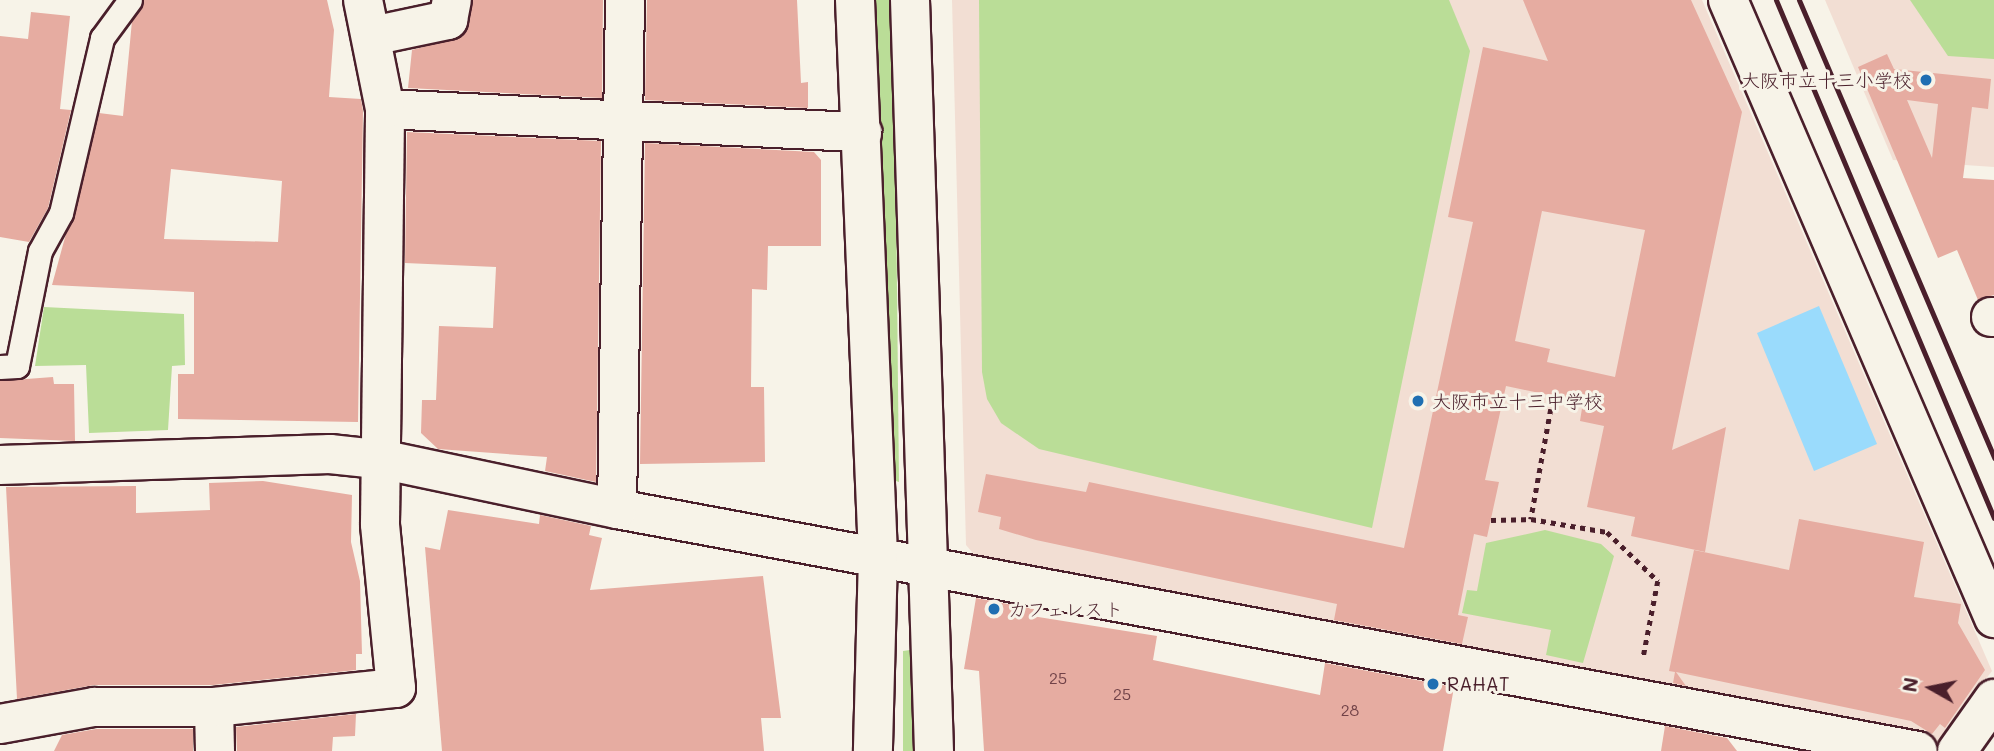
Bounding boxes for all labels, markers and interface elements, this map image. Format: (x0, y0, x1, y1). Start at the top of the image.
place label: 大阪市立十三小学校 (1741, 69, 1912, 91)
marker: 大阪市立十三小学校 (1918, 72, 1934, 88)
place label: 大阪市立十三中学校 (1432, 390, 1603, 412)
marker: 大阪市立十三中学校 (1410, 393, 1426, 409)
place label: カフェレスト (1008, 598, 1122, 620)
marker: カフェレスト (986, 601, 1002, 617)
north arrow (1896, 653, 1966, 723)
house number: 25 (1049, 668, 1067, 688)
place label: RAHAT (1447, 673, 1510, 695)
marker: RAHAT (1425, 676, 1441, 692)
text: N (1896, 676, 1923, 694)
house number: 25 (1113, 684, 1131, 704)
house number: 28 (1341, 700, 1359, 720)

